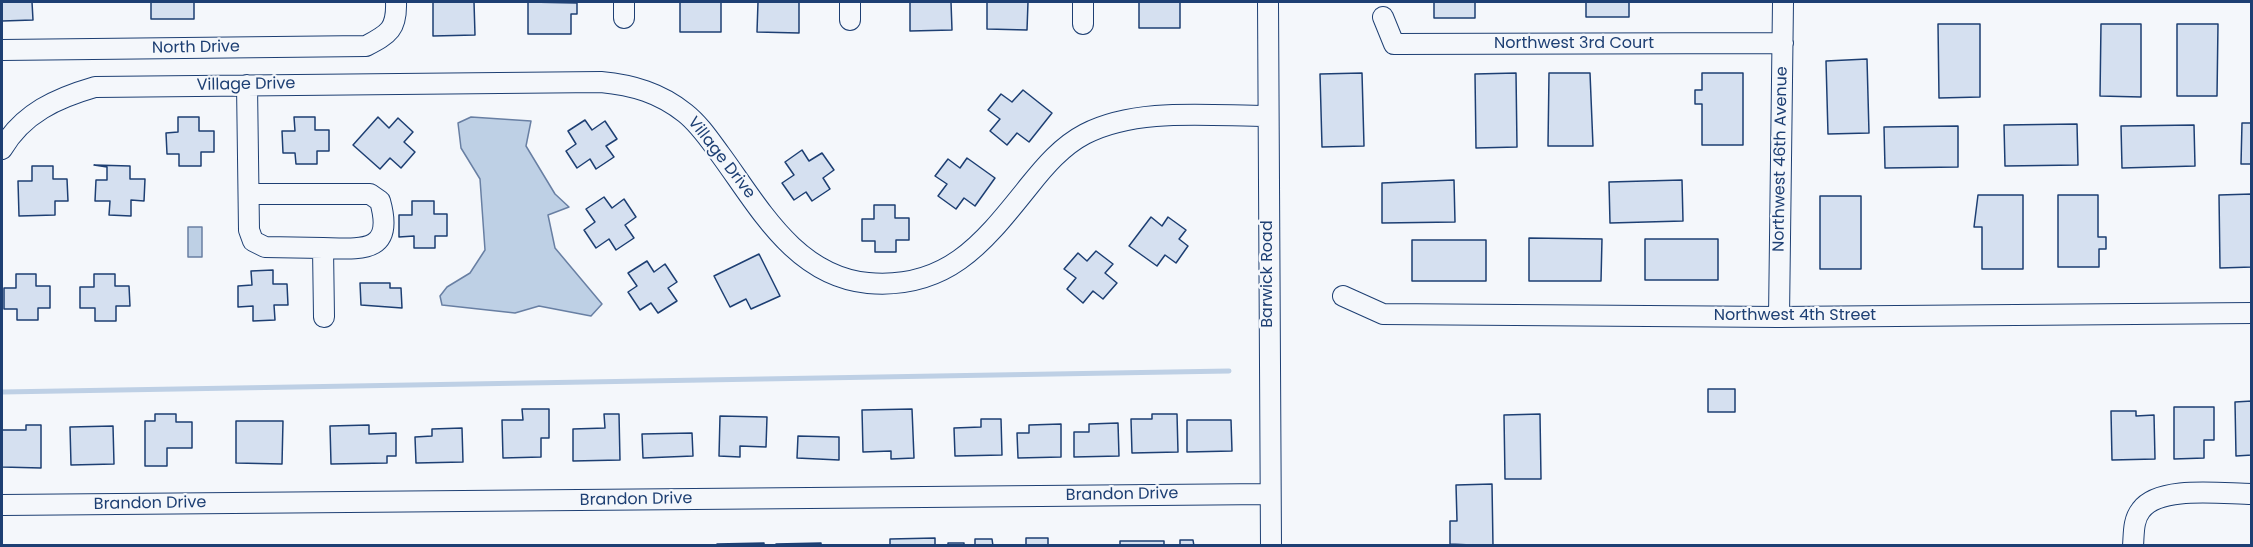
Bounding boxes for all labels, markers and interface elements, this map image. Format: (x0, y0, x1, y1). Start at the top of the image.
street label: Northwest 3rd Court (1494, 34, 1654, 54)
street label: North Drive (152, 38, 240, 58)
street label: Northwest 46th Avenue (1770, 66, 1792, 252)
street label: Village Drive (197, 75, 295, 95)
street label: Village Drive (683, 113, 759, 203)
street label: Barwick Road (1258, 220, 1278, 328)
street label: Northwest 4th Street (1714, 306, 1876, 326)
street label: Brandon Drive (1066, 484, 1178, 506)
street label: Brandon Drive (580, 489, 692, 511)
street label: Brandon Drive (94, 493, 206, 515)

